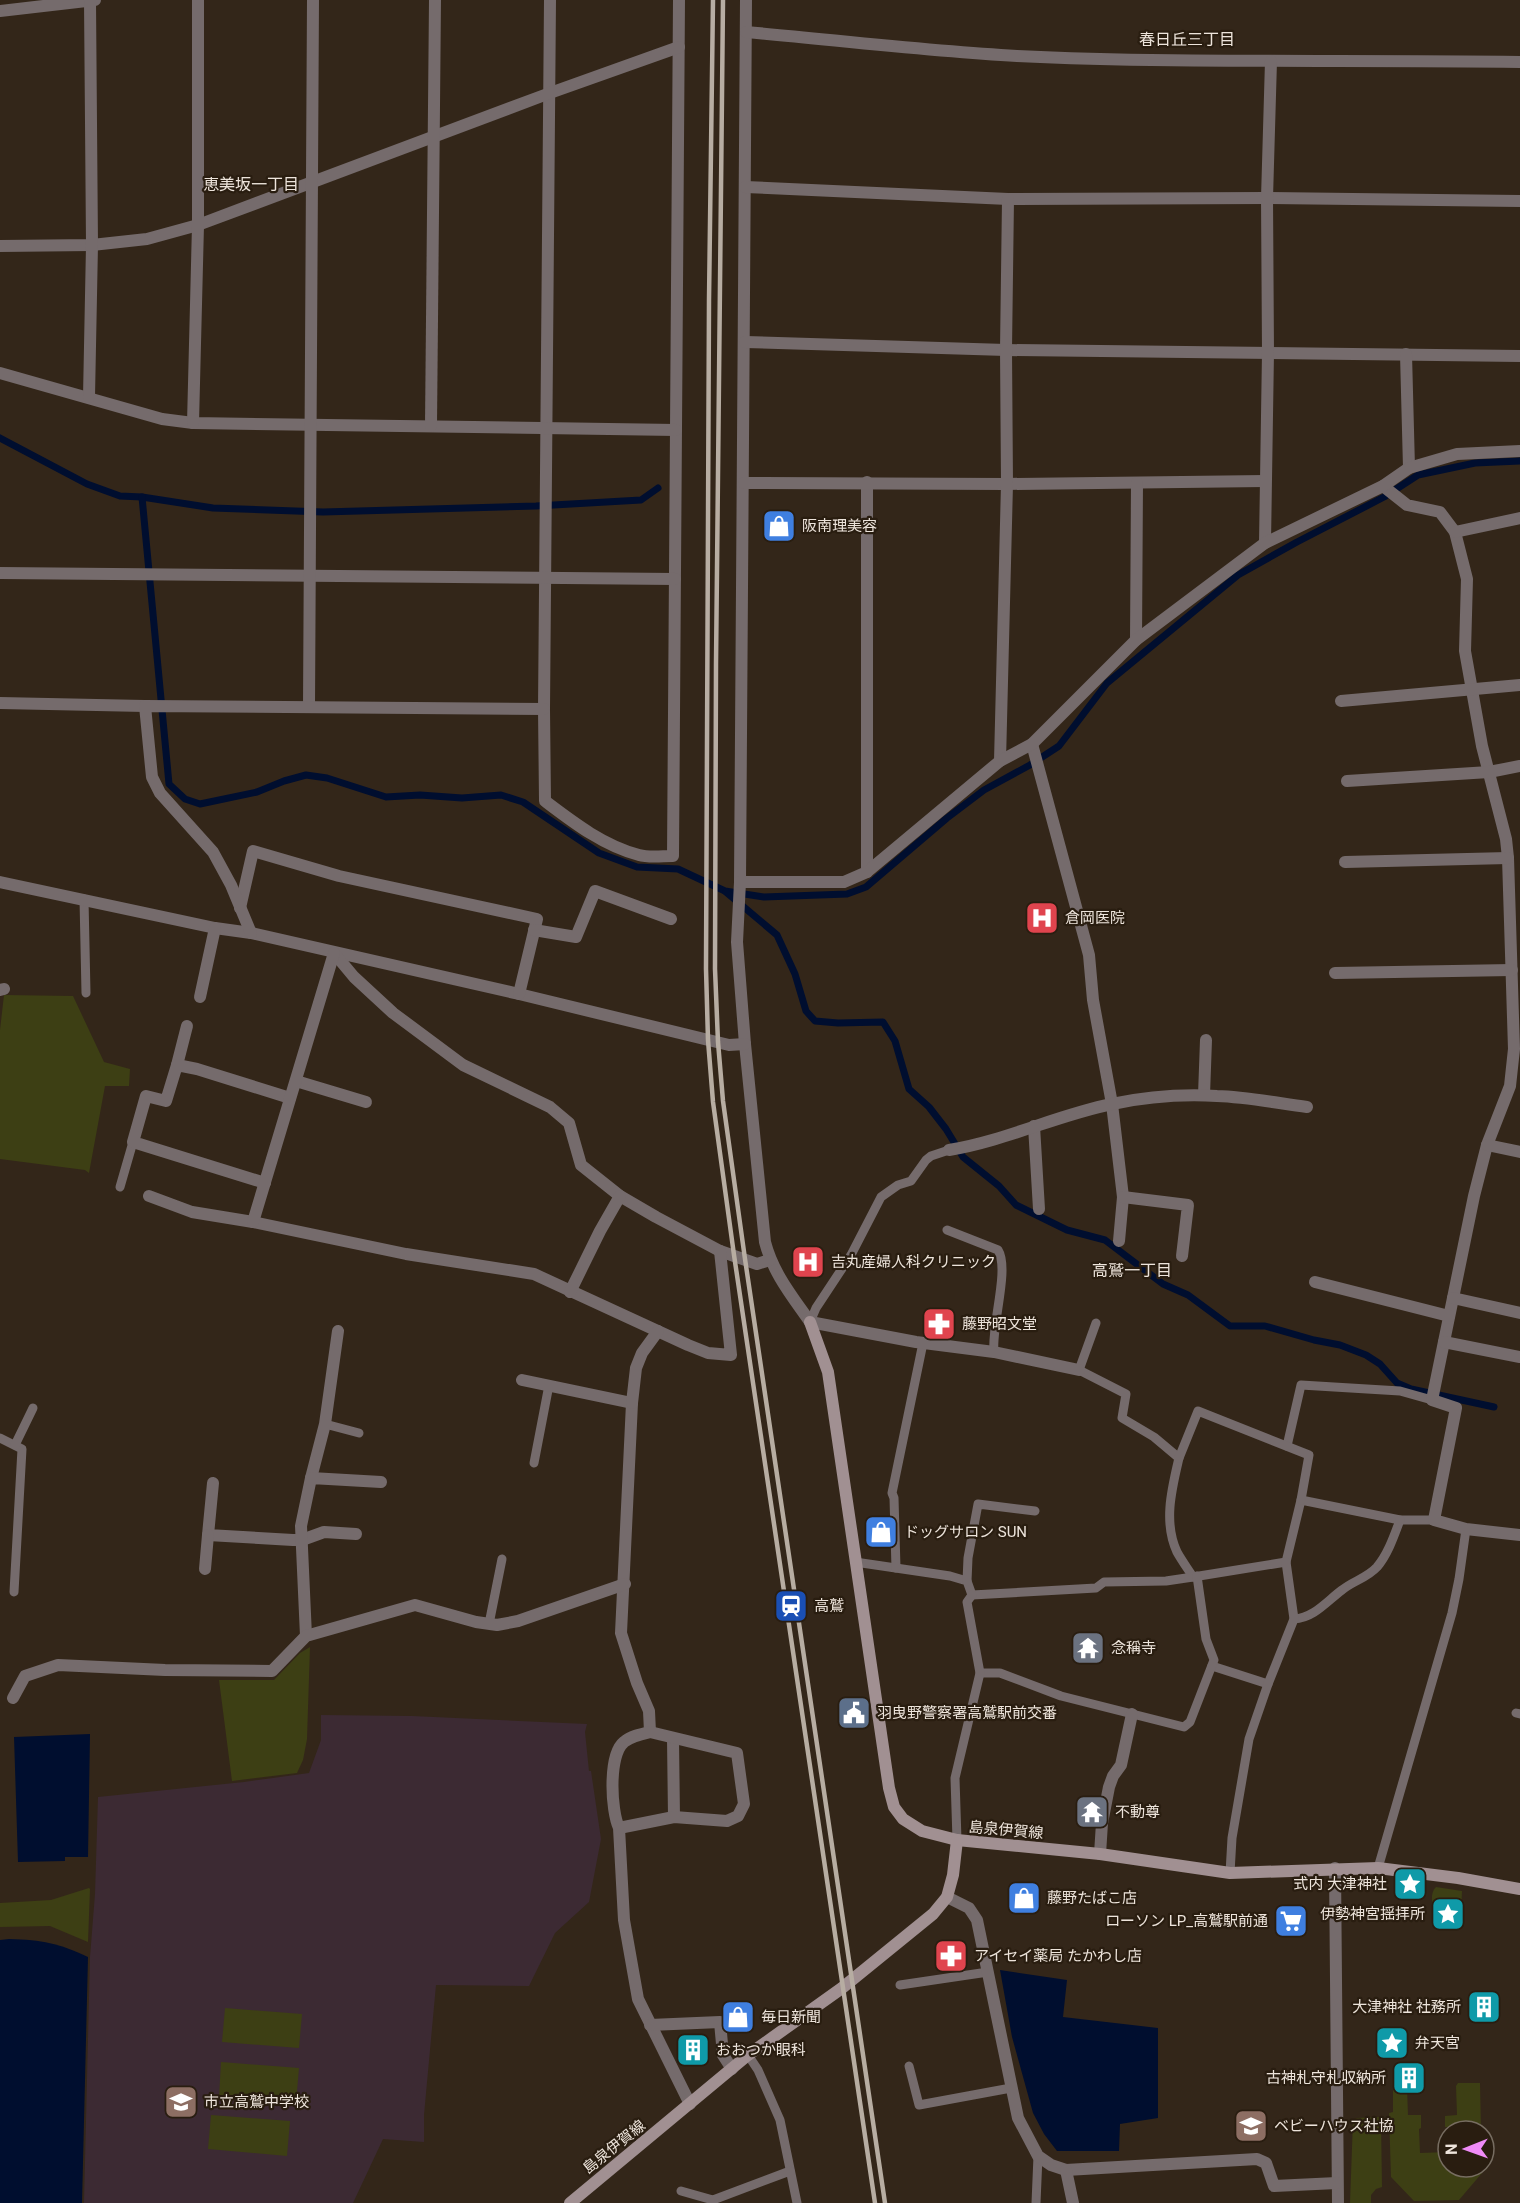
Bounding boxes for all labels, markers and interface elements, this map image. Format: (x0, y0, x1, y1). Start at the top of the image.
district label: 春日丘三丁目 (1139, 30, 1235, 49)
district label: 恵美坂一丁目 (203, 175, 299, 194)
shop icon: 阪南理美容 (761, 508, 797, 544)
place label: 阪南理美容 (802, 517, 877, 535)
hospital icon: 倉岡医院 (1024, 900, 1060, 936)
place label: 倉岡医院 (1065, 909, 1125, 927)
hospital icon: 吉丸産婦人科クリニック (790, 1244, 826, 1280)
place label: 吉丸産婦人科クリニック (831, 1253, 996, 1271)
district label: 高鷲一丁目 (1092, 1261, 1172, 1280)
pharmacy icon: 藤野昭文堂 (921, 1306, 957, 1342)
place label: 藤野昭文堂 (962, 1315, 1037, 1333)
shop icon: ドッグサロン SUN (863, 1514, 899, 1550)
place label: ドッグサロン SUN (904, 1523, 1027, 1541)
station icon: 高鷲 (773, 1588, 809, 1624)
place label: 高鷲 (814, 1597, 844, 1615)
temple icon: 念稱寺 (1070, 1630, 1106, 1666)
place label: 念稱寺 (1111, 1639, 1156, 1657)
public building icon: 羽曳野警察署高鷲駅前交番 (836, 1695, 872, 1731)
place label: 羽曳野警察署高鷲駅前交番 (877, 1704, 1057, 1722)
temple icon: 不動尊 (1074, 1794, 1110, 1830)
place label: 不動尊 (1115, 1803, 1160, 1821)
street label: 島泉伊賀線 (968, 1818, 1044, 1842)
place icon: 式内 大津神社 (1392, 1866, 1428, 1902)
place label: 式内 大津神社 (1293, 1875, 1387, 1893)
shop icon: 藤野たばこ店 (1006, 1880, 1042, 1916)
place label: 藤野たばこ店 (1047, 1889, 1137, 1907)
place icon: 伊勢神宮揺拝所 (1430, 1896, 1466, 1932)
supermarket icon: ローソン LP_高鷲駅前通 (1273, 1903, 1309, 1939)
place label: 伊勢神宮揺拝所 (1320, 1905, 1425, 1923)
place label: ローソン LP_高鷲駅前通 (1105, 1912, 1268, 1930)
pharmacy icon: アイセイ薬局 たかわし店 (933, 1938, 969, 1974)
place label: アイセイ薬局 たかわし店 (974, 1947, 1142, 1965)
building icon: 大津神社 社務所 (1466, 1989, 1502, 2025)
place label: 大津神社 社務所 (1352, 1998, 1461, 2016)
shop icon: 毎日新聞 (720, 1999, 756, 2035)
place label: 毎日新聞 (761, 2008, 821, 2026)
place icon: 弁天宮 (1374, 2025, 1410, 2061)
building icon: おおつか眼科 (675, 2032, 711, 2068)
place label: 弁天宮 (1415, 2034, 1460, 2052)
place label: おおつか眼科 (716, 2041, 806, 2059)
building icon: 古神札守札収納所 (1391, 2060, 1427, 2096)
place label: 古神札守札収納所 (1266, 2069, 1386, 2087)
school or university icon: 市立高鷲中学校 (163, 2084, 199, 2120)
place label: 市立高鷲中学校 (204, 2093, 309, 2111)
school or university icon: ベビーハウス社協 (1233, 2108, 1269, 2144)
street label: 島泉伊賀線 (579, 2116, 649, 2178)
place label: ベビーハウス社協 (1274, 2117, 1394, 2135)
north arrow (1436, 2119, 1496, 2179)
text: N (1442, 2143, 1461, 2155)

